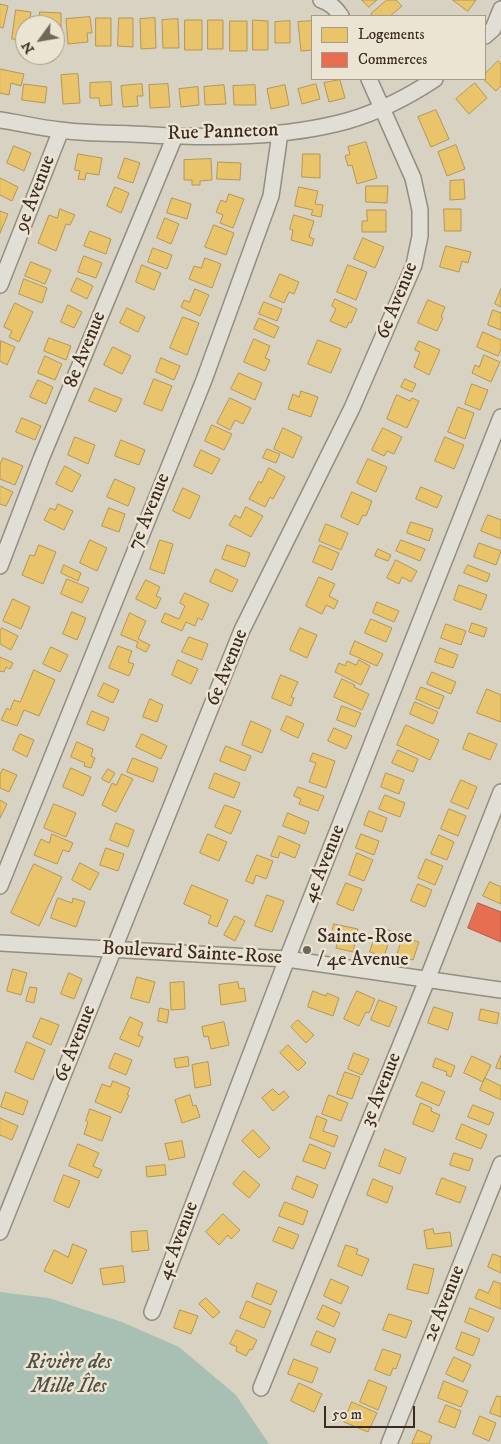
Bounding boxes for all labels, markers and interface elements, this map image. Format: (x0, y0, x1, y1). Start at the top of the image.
north arrow (15, 15, 65, 65)
legend (311, 15, 486, 80)
text: Logements (358, 25, 425, 44)
text: N (17, 38, 39, 57)
text: Commerces (358, 50, 427, 69)
street label: Rue Panneton (167, 119, 279, 147)
street label: 9e Avenue (10, 152, 62, 236)
street label: 6e Avenue (372, 259, 424, 343)
street label: 8e Avenue (60, 308, 112, 392)
street label: 7e Avenue (124, 470, 176, 554)
street label: 6e Avenue (202, 626, 254, 710)
street label: 4e Avenue (299, 822, 351, 906)
place label: Sainte-Rose / 4e Avenue (317, 926, 412, 973)
street label: Boulevard Sainte-Rose (101, 937, 283, 971)
marker: Sainte-Rose / 4e Avenue (301, 944, 313, 956)
street label: 6e Avenue (50, 1002, 102, 1086)
street label: 3e Avenue (356, 1049, 408, 1131)
street label: 4e Avenue (153, 1199, 205, 1283)
street label: 2e Avenue (419, 1262, 471, 1346)
water label: Rivière des Mille Îles (26, 1351, 112, 1401)
scale bar (326, 1396, 417, 1428)
text: 50 m (332, 1405, 362, 1424)

